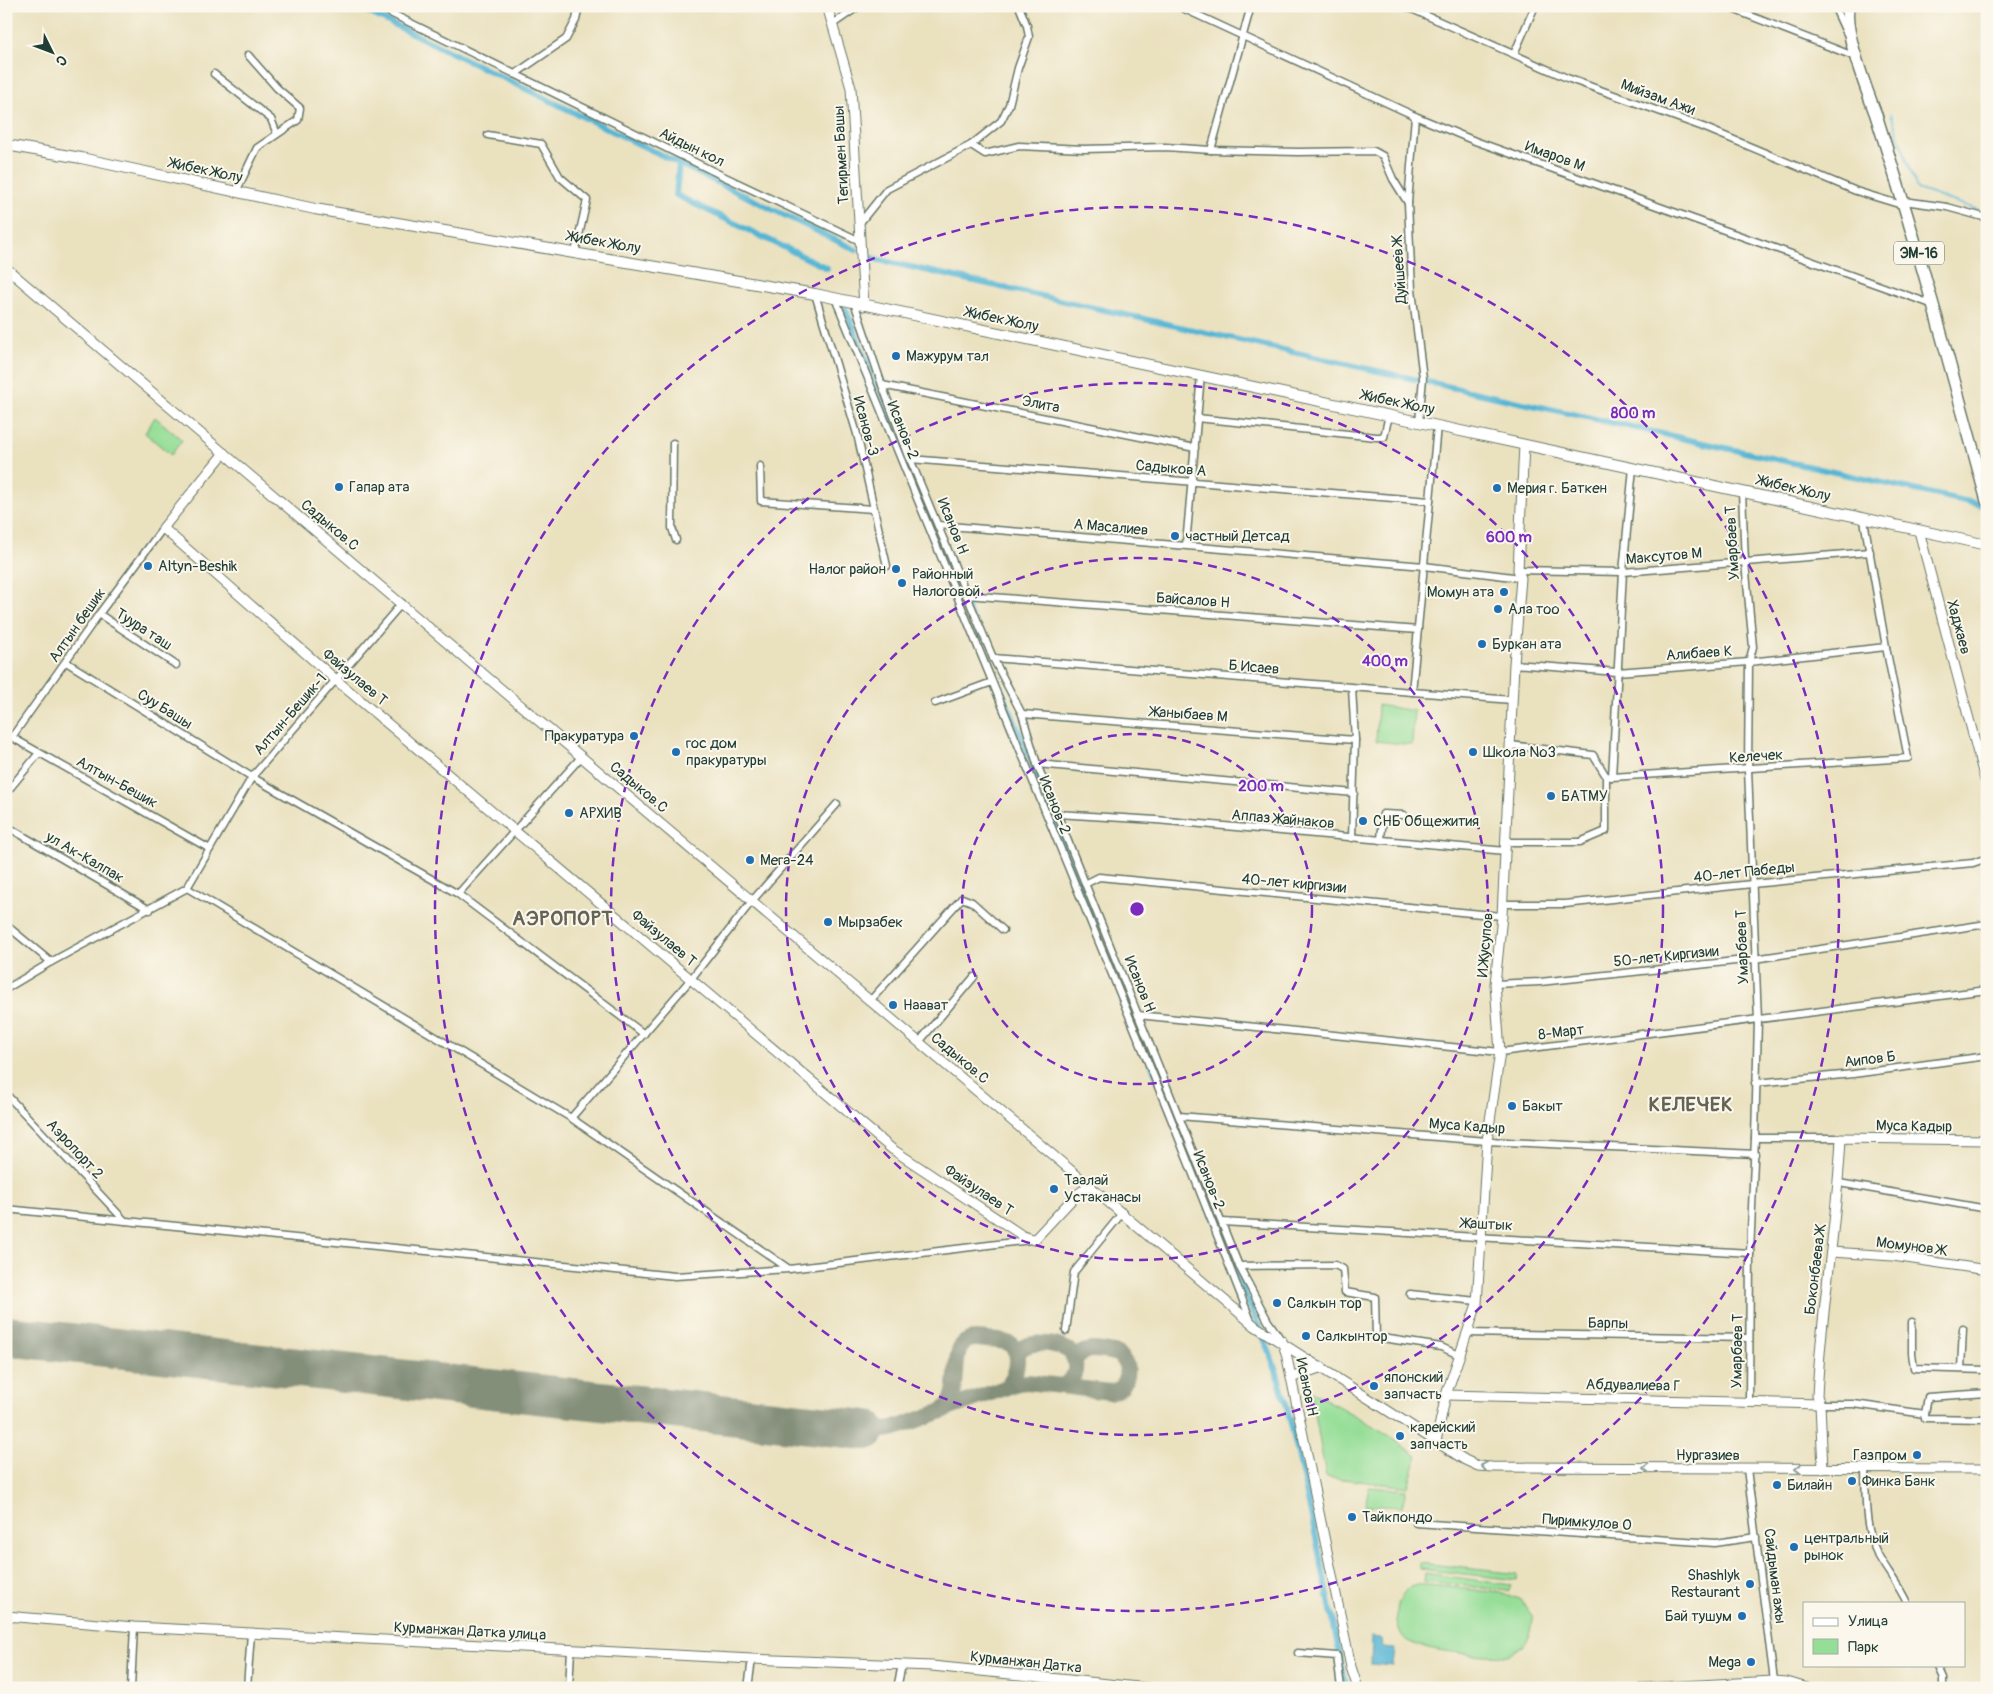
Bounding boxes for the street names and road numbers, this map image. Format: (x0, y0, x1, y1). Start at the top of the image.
street label: Мийзам Ажи (1618, 75, 1698, 120)
street label: Тегирмен Башы (829, 105, 854, 205)
street label: Айдын кол (656, 124, 727, 171)
street label: Имаров М (1522, 137, 1588, 176)
street label: Жибек Жолу (166, 153, 245, 188)
street label: Жибек Жолу (564, 226, 643, 258)
street label: Дуйшеев Ж (1388, 234, 1411, 305)
road number: ЭМ-16 (1894, 242, 1944, 264)
street label: Жибек Жолу (962, 302, 1041, 337)
street label: Жибек Жолу (1358, 385, 1437, 420)
street label: Элита (1020, 392, 1061, 417)
street label: Исанов-3 (848, 394, 883, 458)
street label: Исанов-2 (882, 398, 923, 462)
street label: Садыков А (1135, 456, 1207, 481)
street label: Жибек Жолу (1754, 470, 1833, 506)
street label: Садыков.С (297, 495, 363, 555)
street label: Исанов Н (933, 495, 972, 557)
street label: Умарбаев Т (1721, 505, 1744, 581)
street label: А Масалиев (1073, 515, 1149, 540)
street label: Максутов М (1625, 544, 1703, 569)
street label: Алтын бешик (45, 584, 110, 666)
street label: Байсалов Н (1155, 588, 1230, 613)
street label: Хаджаев (1942, 598, 1975, 656)
street label: Туура таш (112, 604, 176, 655)
street label: Алибаев К (1665, 642, 1733, 665)
street label: Файзулаев Т (318, 645, 391, 710)
street label: Б Исаев (1228, 656, 1280, 679)
street label: Алтын-Бешик-1 (250, 669, 331, 759)
street label: Суу Башы (134, 685, 196, 734)
street label: Жаныбаев М (1148, 702, 1228, 727)
street label: Келечек (1728, 745, 1784, 768)
street label: Алтын-Бешик (73, 752, 161, 813)
street label: Садыков.С (606, 757, 672, 817)
street label: Исанов-2 (1034, 773, 1075, 837)
street label: Аппаз Жайнаков (1231, 806, 1335, 833)
street label: ул Ак-Калпак (41, 827, 128, 888)
street label: 40-лет Пабеды (1693, 858, 1796, 887)
street label: 40-лет киргизии (1241, 869, 1348, 898)
street label: Файзулаев Т (627, 906, 700, 971)
street label: Умарбаев Т (1732, 909, 1753, 985)
street label: И.Жусупов (1473, 912, 1498, 978)
street label: 50-лет Киргизии (1613, 941, 1720, 971)
street label: Исанов Н (1120, 953, 1159, 1015)
street label: 8-Март (1537, 1020, 1586, 1045)
street label: Садыков.С (927, 1028, 993, 1088)
street label: Аипов Б (1843, 1047, 1897, 1072)
street label: Муса Кадыр (1428, 1114, 1506, 1139)
street label: Аэропорт 2 (42, 1115, 107, 1183)
street label: Муса Кадыр (1876, 1116, 1952, 1137)
street label: Исанов-2 (1188, 1148, 1229, 1212)
street label: Файзулаев Т (941, 1160, 1017, 1220)
street label: Жаштык (1459, 1214, 1513, 1235)
street label: Боконбаева.Ж (1801, 1222, 1831, 1316)
street label: Момунов Ж (1875, 1233, 1949, 1260)
street label: Умарбаев Т (1727, 1313, 1748, 1389)
street label: Барпы (1588, 1314, 1628, 1333)
street label: Исанов Н (1291, 1356, 1322, 1418)
street label: Абдувалиева Г (1585, 1375, 1681, 1396)
street label: Нургазиев (1676, 1446, 1740, 1465)
street label: Пиримкулов О (1542, 1510, 1632, 1535)
street label: Сайдыман ажы (1759, 1527, 1790, 1625)
street label: Курманжан Датка улица (393, 1618, 547, 1645)
street label: Курманжан Датка (969, 1647, 1083, 1678)

